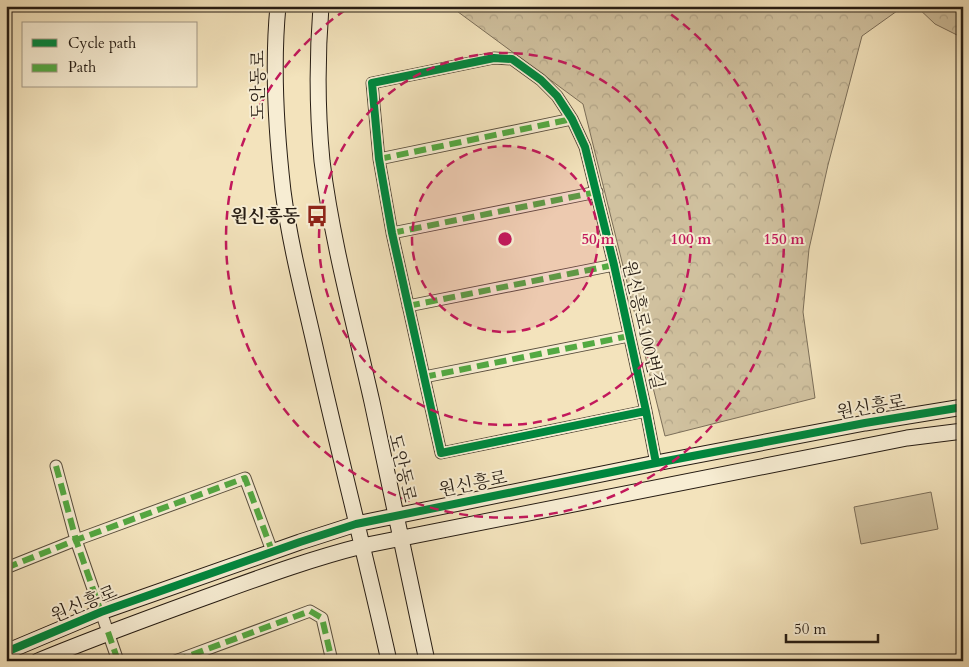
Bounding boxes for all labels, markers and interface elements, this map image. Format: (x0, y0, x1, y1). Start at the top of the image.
legend (22, 22, 198, 88)
text: Cycle path (68, 33, 137, 53)
street label: 도안동로 (246, 50, 271, 120)
text: Path (68, 57, 97, 77)
bus stop icon: 원신흥동 (304, 203, 330, 229)
place label: 원신흥동 (230, 204, 301, 229)
text: 50 m (581, 229, 615, 249)
text: 100 m (671, 229, 712, 249)
text: 150 m (764, 229, 805, 249)
centre of rings (496, 230, 514, 248)
street label: 원신흥로100번길 (616, 258, 670, 392)
street label: 원신흥로 (835, 389, 907, 425)
street label: 도안동로 (382, 431, 422, 505)
street label: 원신흥로 (436, 465, 510, 503)
street label: 원신흥로 (47, 579, 121, 629)
scale bar (786, 612, 879, 644)
text: 50 m (794, 619, 826, 639)

